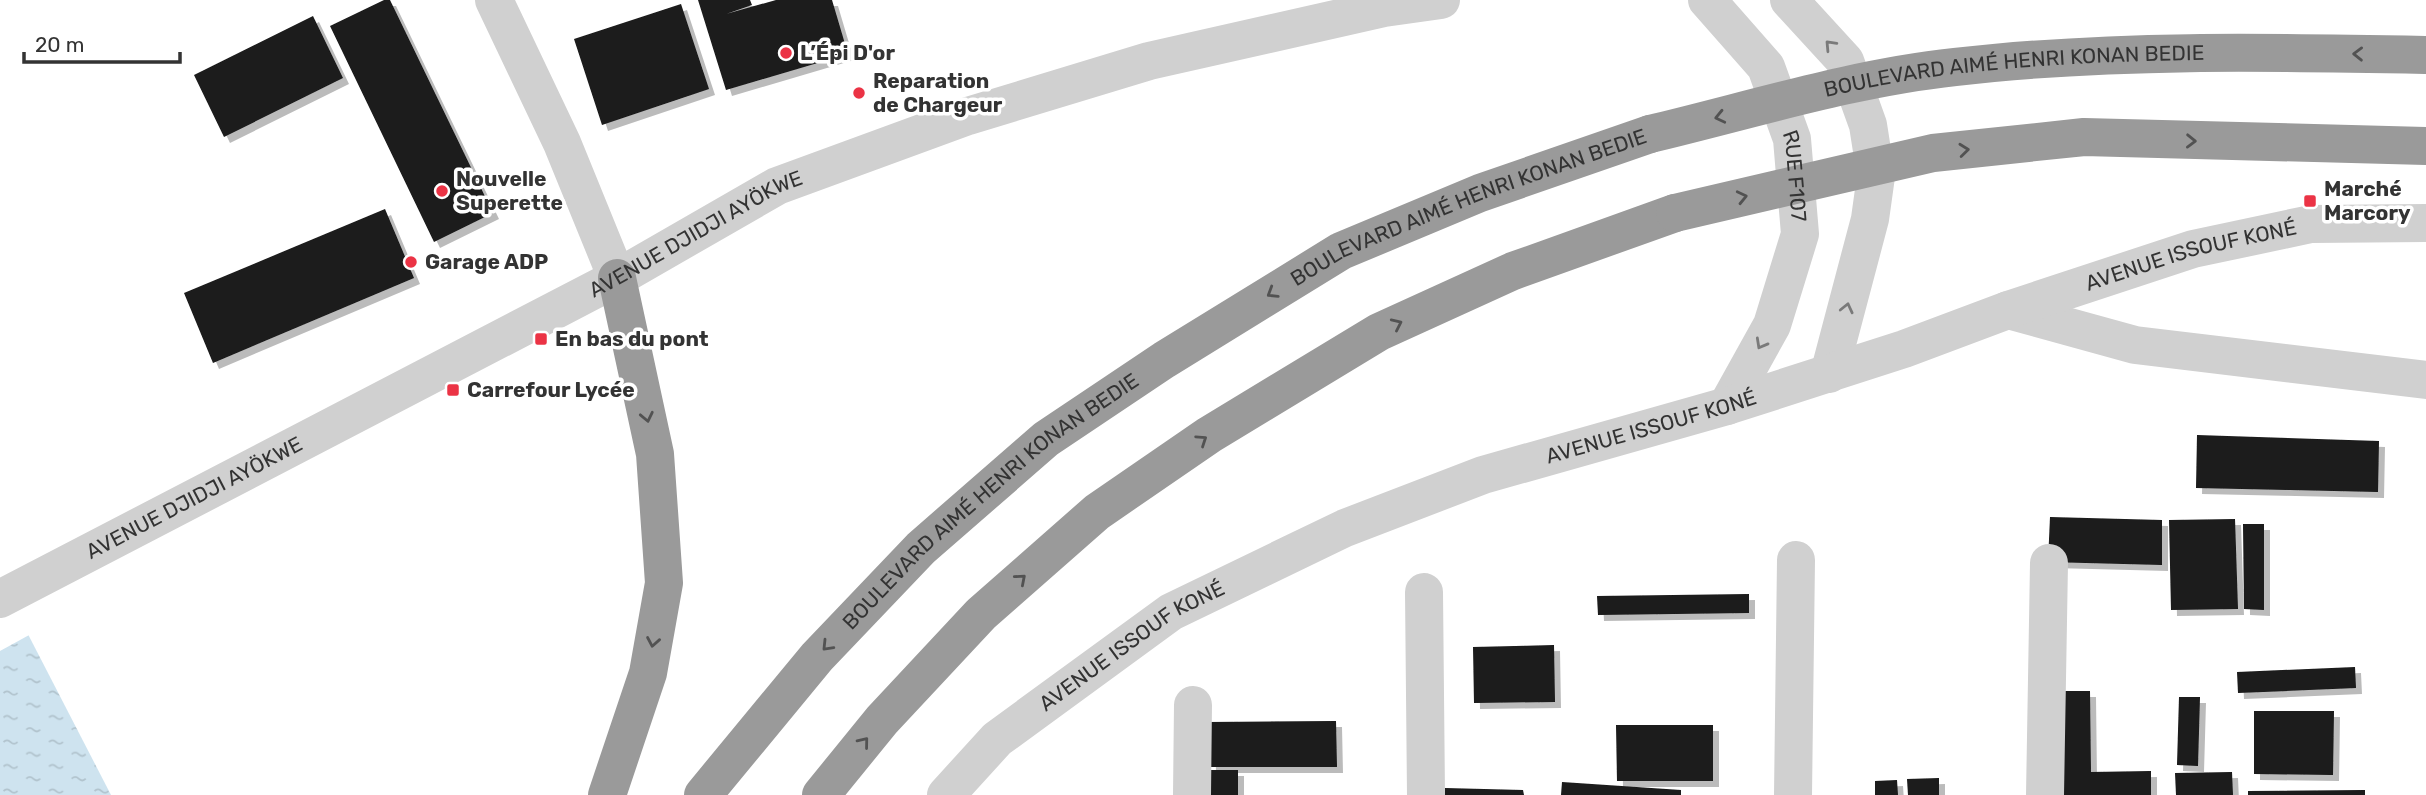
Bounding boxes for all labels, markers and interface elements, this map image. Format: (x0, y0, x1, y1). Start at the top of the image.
scale bar (24, 21, 180, 65)
text: 20 m (35, 32, 84, 57)
place label: L’Épi D'or (800, 40, 895, 65)
street label: BOULEVARD AIMÉ HENRI KONAN BEDIE (1821, 40, 2204, 102)
one-way arrow (1826, 40, 1839, 53)
marker: L’Épi D'or (778, 45, 794, 61)
one-way arrow (2352, 46, 2363, 61)
place label: Reparation de Chargeur (873, 68, 1003, 117)
marker: Reparation de Chargeur (851, 85, 867, 101)
one-way arrow (1714, 109, 1726, 123)
street label: BOULEVARD AIMÉ HENRI KONAN BEDIE (1286, 123, 1650, 291)
street label: RUE F107 (1778, 126, 1812, 223)
one-way arrow (2185, 133, 2196, 148)
one-way arrow (1959, 143, 1970, 158)
street label: AVENUE DJIDJI AYÖKWE (585, 165, 806, 302)
place label: Nouvelle Superette (456, 166, 563, 215)
place label: Marché Marcory (2324, 176, 2411, 225)
marker: Nouvelle Superette (434, 183, 450, 199)
one-way arrow (1736, 191, 1748, 205)
marker: Marché Marcory (2302, 193, 2318, 209)
street label: AVENUE ISSOUF KONÉ (2082, 214, 2299, 296)
place label: Garage ADP (425, 249, 548, 274)
marker: Garage ADP (403, 254, 419, 270)
one-way arrow (1267, 285, 1280, 298)
one-way arrow (1838, 302, 1853, 314)
one-way arrow (1390, 318, 1402, 332)
place label: En bas du pont (555, 326, 709, 351)
marker: En bas du pont (533, 331, 549, 347)
one-way arrow (1756, 337, 1769, 349)
street label: BOULEVARD AIMÉ HENRI KONAN BEDIE (837, 368, 1143, 634)
place label: Carrefour Lycée (467, 377, 635, 402)
marker: Carrefour Lycée (445, 382, 461, 398)
street label: AVENUE ISSOUF KONÉ (1543, 384, 1760, 469)
one-way arrow (638, 411, 653, 423)
street label: AVENUE DJIDJI AYÖKWE (82, 431, 306, 564)
one-way arrow (1194, 436, 1207, 449)
one-way arrow (1013, 574, 1026, 587)
street label: AVENUE ISSOUF KONÉ (1034, 575, 1228, 716)
one-way arrow (646, 636, 661, 648)
one-way arrow (823, 638, 835, 650)
one-way arrow (856, 738, 868, 751)

